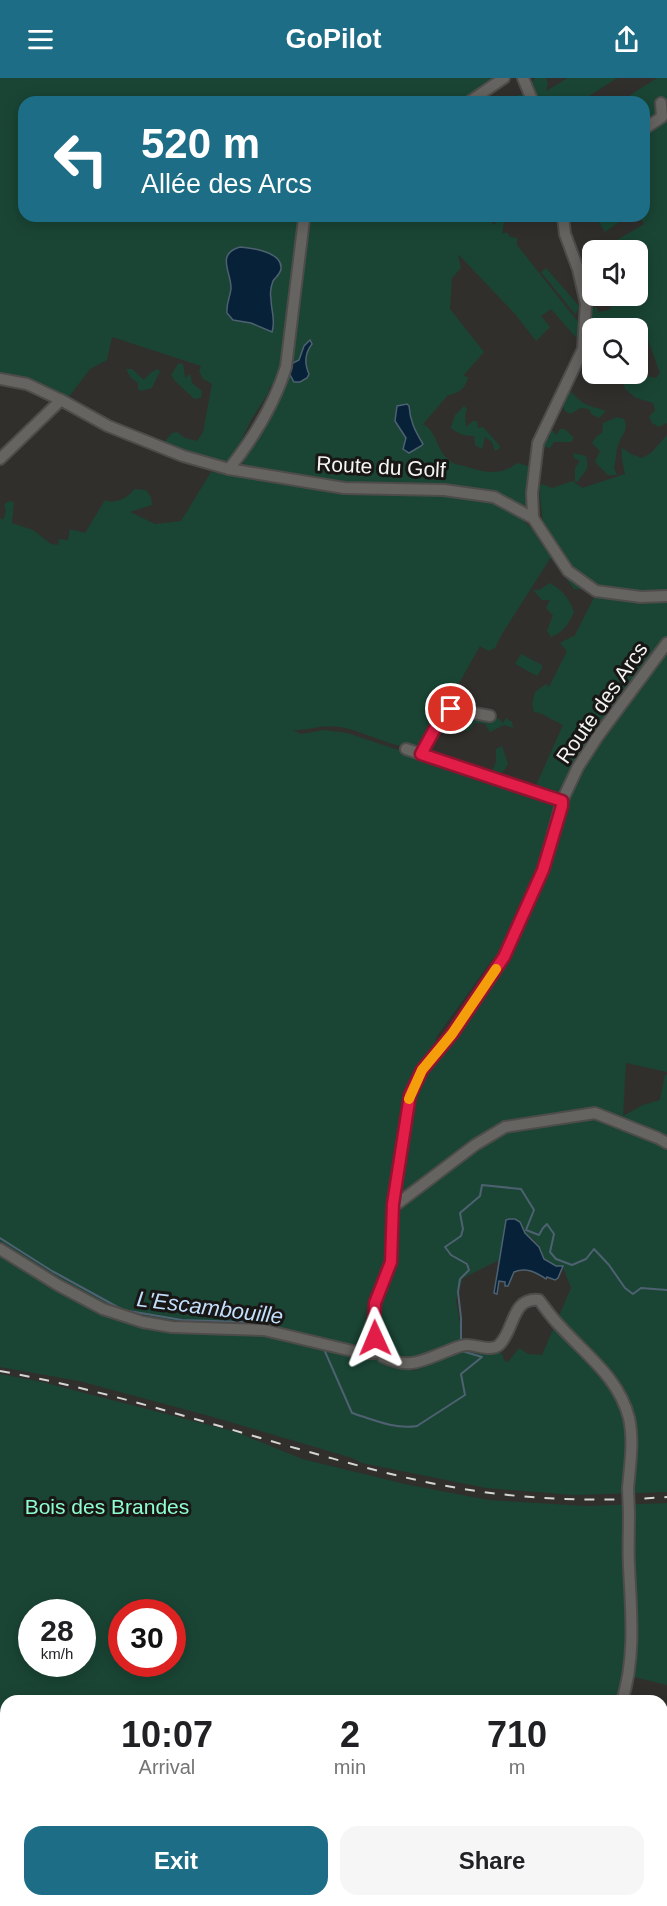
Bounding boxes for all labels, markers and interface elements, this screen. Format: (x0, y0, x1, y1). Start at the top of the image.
icon: menu (24, 23, 57, 56)
icon: share (610, 23, 643, 56)
text: GoPilot (286, 24, 382, 54)
icon: left (42, 120, 120, 198)
text: 520 m (141, 120, 260, 167)
text: Allée des Arcs (141, 169, 312, 199)
map controls (582, 240, 648, 384)
button: sound (582, 240, 648, 306)
button: search (582, 318, 648, 384)
street label: Route du Golf (316, 452, 446, 481)
street label: Route des Arcs (551, 638, 652, 768)
pin (425, 683, 476, 734)
icon: arrive (434, 692, 467, 725)
water label: L'Escambouille (135, 1286, 285, 1329)
position arrow (343, 1306, 407, 1370)
park label: Bois des Brandes (25, 1495, 189, 1518)
speed limit sign: 30 (108, 1599, 186, 1677)
text: 28 (40, 1614, 74, 1647)
text: km/h (41, 1645, 73, 1662)
text: 10:07 (121, 1714, 213, 1755)
text: 2 (340, 1714, 360, 1755)
text: 710 (487, 1714, 547, 1755)
text: Arrival (139, 1756, 195, 1778)
text: min (334, 1756, 366, 1778)
text: m (509, 1756, 525, 1778)
button: Exit (24, 1826, 328, 1895)
button: Share (340, 1826, 644, 1895)

